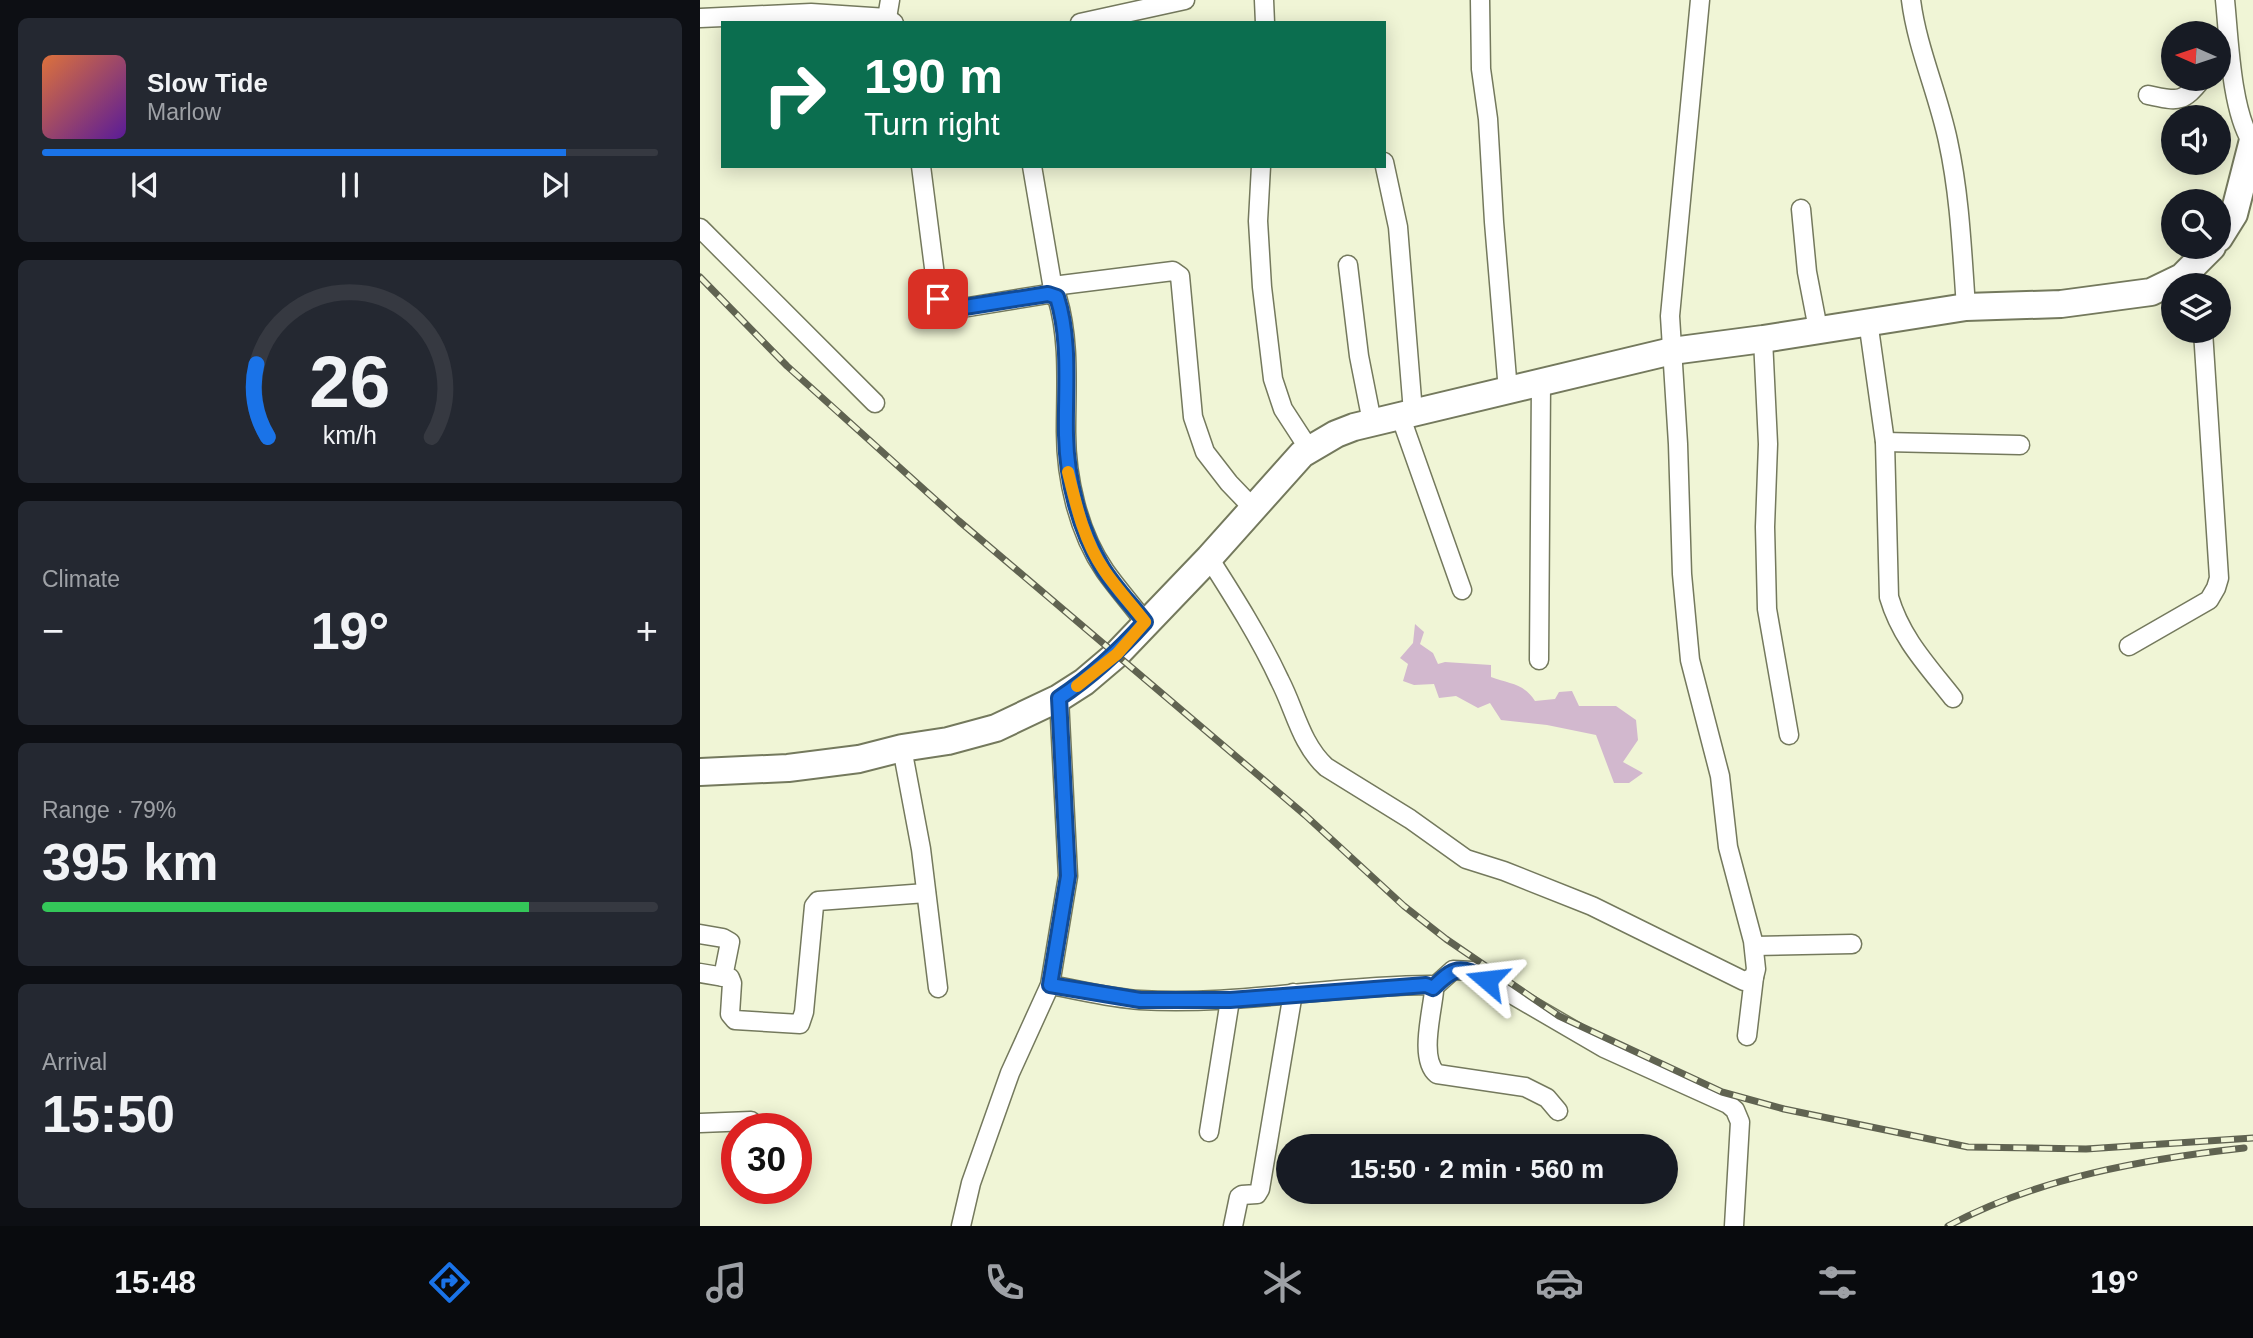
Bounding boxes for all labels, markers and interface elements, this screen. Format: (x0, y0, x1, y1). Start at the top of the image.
north arrow (2161, 21, 2231, 91)
map controls (2161, 21, 2231, 343)
icon: right (749, 49, 840, 140)
text: 190 m (864, 49, 1003, 103)
text: Slow Tide (147, 68, 268, 98)
text: Marlow (147, 99, 221, 125)
button: sound (2161, 105, 2231, 175)
text: Turn right (864, 106, 1000, 142)
icon: previous (126, 166, 164, 204)
icon: pause (331, 166, 369, 204)
icon: next (536, 166, 574, 204)
button: search (2161, 189, 2231, 259)
pin (908, 269, 968, 329)
button: layers (2161, 273, 2231, 343)
icon: arrive (919, 280, 957, 318)
text: 26 (310, 342, 390, 423)
text: km/h (323, 421, 377, 449)
text: Climate (42, 566, 120, 592)
text: 19° (311, 602, 389, 660)
text: − (42, 610, 64, 652)
text: + (636, 610, 658, 652)
text: Range · 79% (42, 797, 176, 823)
text: 395 km (42, 833, 218, 891)
position arrow (1450, 943, 1524, 1017)
text: Arrival (42, 1049, 107, 1075)
text: 15:50 (42, 1085, 175, 1143)
speed limit sign: 30 (721, 1113, 812, 1204)
text: 15:50 · 2 min · 560 m (1350, 1154, 1604, 1184)
icon: directions (425, 1258, 474, 1307)
icon: music (702, 1258, 751, 1307)
icon: phone (980, 1258, 1029, 1307)
icon: climate (1258, 1258, 1307, 1307)
icon: car (1535, 1258, 1584, 1307)
icon: filters (1813, 1258, 1862, 1307)
text: 15:48 (114, 1264, 196, 1300)
text: 19° (2090, 1264, 2139, 1300)

